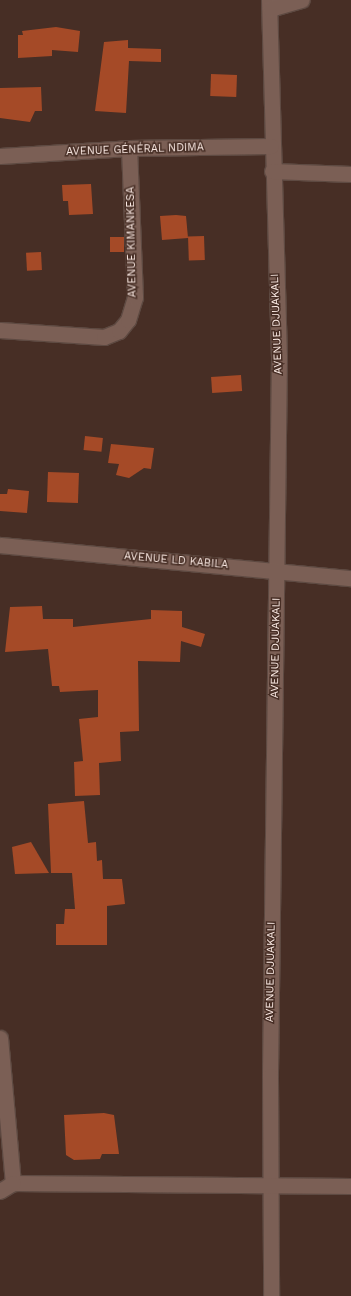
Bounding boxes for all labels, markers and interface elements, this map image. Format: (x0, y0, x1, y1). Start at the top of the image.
street label: AVENUE GÉNÉRAL NDIMA (66, 141, 204, 159)
street label: AVENUE KIMANKESA (124, 186, 140, 298)
street label: AVENUE DJUAKALI (269, 273, 285, 375)
street label: AVENUE LD KABILA (123, 550, 229, 572)
street label: AVENUE DJUAKALI (269, 598, 283, 698)
street label: AVENUE DJUAKALI (264, 922, 278, 1022)

